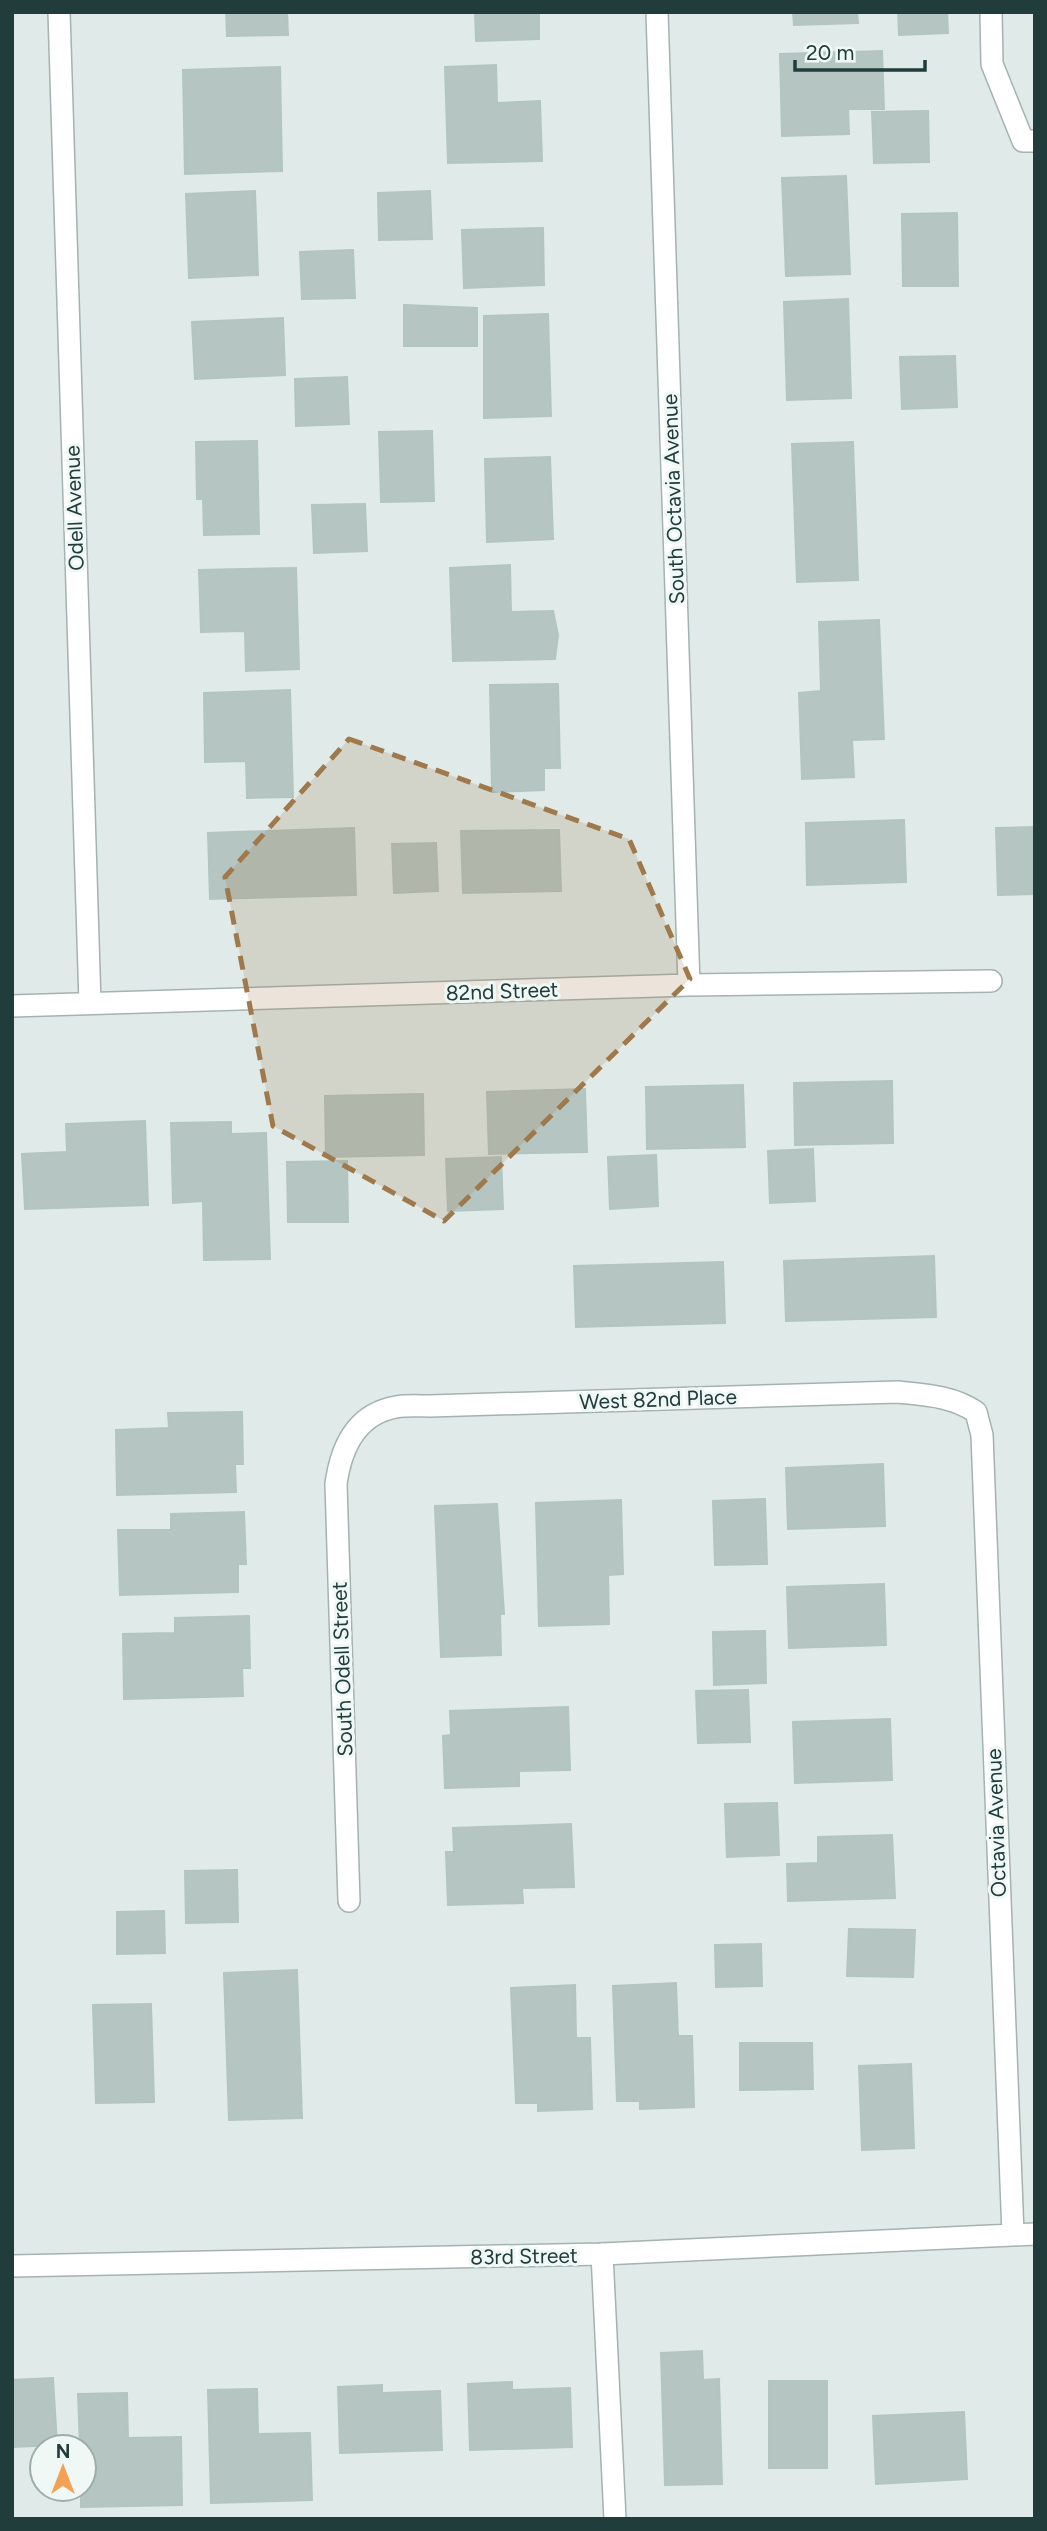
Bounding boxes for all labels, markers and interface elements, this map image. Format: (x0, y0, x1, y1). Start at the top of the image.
scale bar (795, 28, 925, 72)
text: 20 m (806, 40, 854, 65)
street label: South Octavia Avenue (657, 393, 689, 605)
street label: Odell Avenue (59, 445, 89, 571)
street label: 82nd Street (445, 977, 559, 1005)
street label: West 82nd Place (579, 1384, 737, 1414)
street label: South Odell Street (326, 1581, 358, 1757)
street label: Octavia Avenue (981, 1748, 1011, 1898)
street label: 83rd Street (470, 2243, 578, 2269)
north arrow (28, 2433, 98, 2503)
text: N (56, 2440, 70, 2463)

